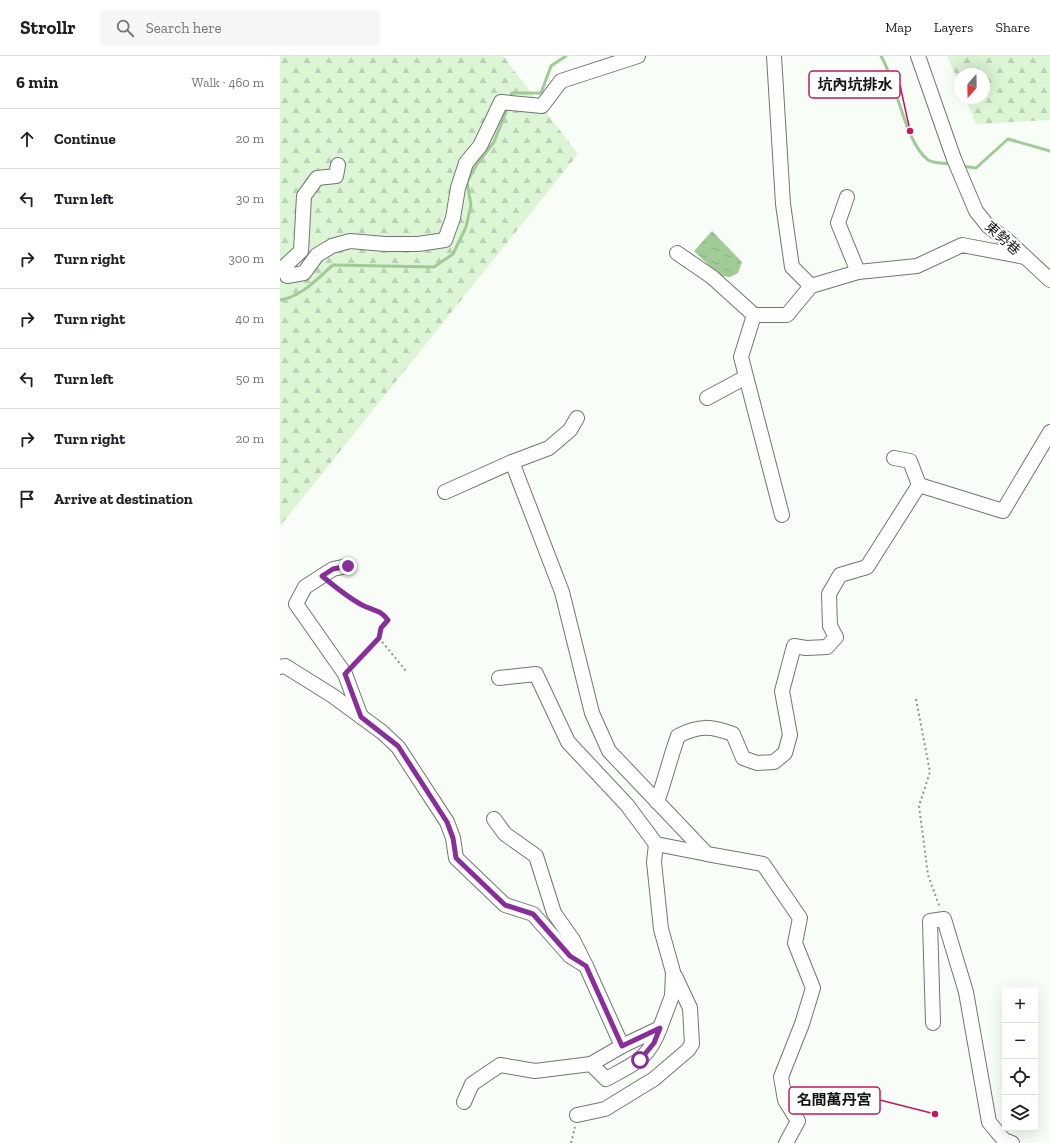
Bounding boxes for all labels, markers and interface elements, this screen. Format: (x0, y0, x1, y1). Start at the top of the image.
search box (100, 10, 380, 46)
text: Strollr (20, 16, 76, 39)
icon: search (114, 17, 136, 39)
text: Search here (146, 19, 222, 37)
text: Map (885, 19, 912, 36)
text: Layers (934, 19, 973, 36)
text: Share (995, 19, 1030, 36)
north arrow (954, 68, 990, 104)
callout: 坑內坑排水 (809, 71, 900, 98)
text: 6 min (16, 72, 58, 92)
text: Walk · 460 m (192, 75, 264, 90)
text: 坑內坑排水 (817, 76, 893, 94)
icon: ahead (16, 128, 38, 150)
text: Continue (54, 130, 116, 148)
text: 20 m (236, 131, 264, 146)
icon: left (16, 188, 38, 210)
text: Turn left (54, 190, 114, 208)
text: 30 m (236, 191, 264, 206)
street label: 東勢巷 (981, 218, 1024, 259)
icon: right (16, 248, 38, 270)
text: Turn right (54, 250, 125, 268)
text: 300 m (228, 251, 264, 266)
icon: right (16, 308, 38, 330)
text: Turn right (54, 310, 125, 328)
text: 40 m (235, 311, 264, 326)
icon: left (16, 368, 38, 390)
text: Turn left (54, 370, 114, 388)
text: 50 m (236, 371, 264, 386)
icon: right (16, 428, 38, 450)
text: Turn right (54, 430, 125, 448)
text: 20 m (236, 431, 264, 446)
icon: arrive (16, 488, 38, 510)
text: Arrive at destination (54, 490, 193, 508)
route end (339, 557, 357, 575)
map controls (1002, 987, 1038, 1131)
button: + (1002, 987, 1038, 1023)
button: − (1002, 1023, 1038, 1059)
route start (631, 1051, 649, 1069)
button: locate (1002, 1059, 1038, 1095)
callout: 名間萬丹宮 (789, 1087, 880, 1114)
text: 名間萬丹宮 (796, 1091, 872, 1109)
button: layers (1002, 1095, 1038, 1131)

